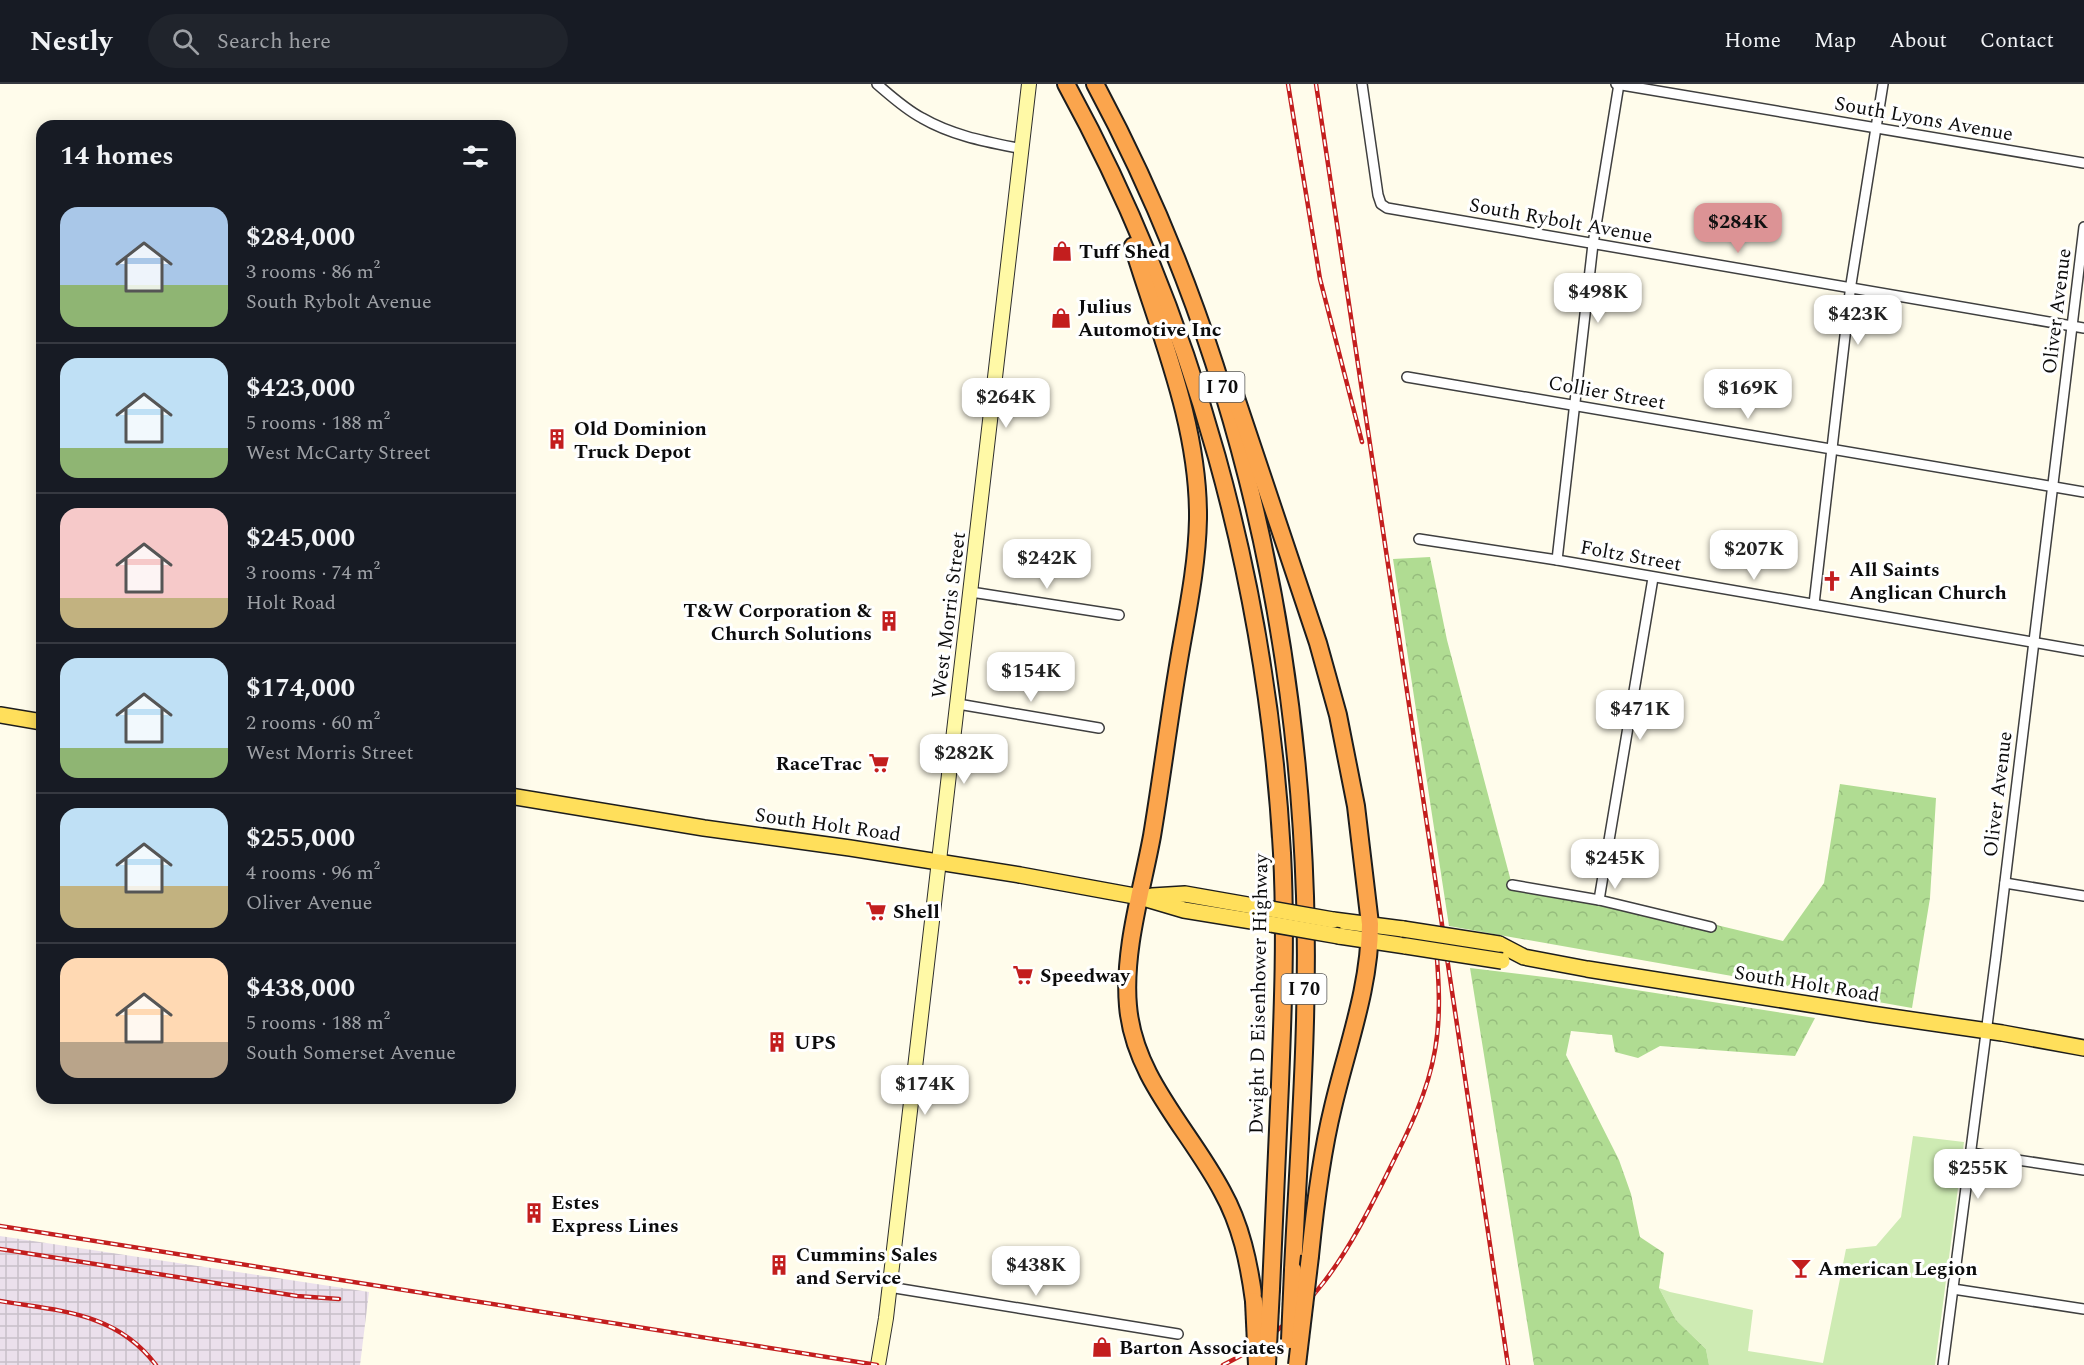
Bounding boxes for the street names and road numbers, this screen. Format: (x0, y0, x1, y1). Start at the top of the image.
street label: South Lyons Avenue (1832, 89, 2016, 149)
street label: South Rybolt Avenue (1467, 190, 1655, 252)
street label: Oliver Avenue (2034, 246, 2080, 376)
street label: Collier Street (1546, 368, 1668, 418)
road number: I 70 (1200, 372, 1244, 402)
street label: West Morris Street (924, 530, 974, 700)
street label: Foltz Street (1578, 532, 1684, 580)
street label: Oliver Avenue (1975, 729, 2021, 859)
street label: South Holt Road (753, 800, 903, 850)
street label: Dwight D Eisenhower Highway (1242, 852, 1276, 1135)
street label: South Holt Road (1732, 958, 1882, 1010)
road number: I 70 (1282, 974, 1326, 1004)

